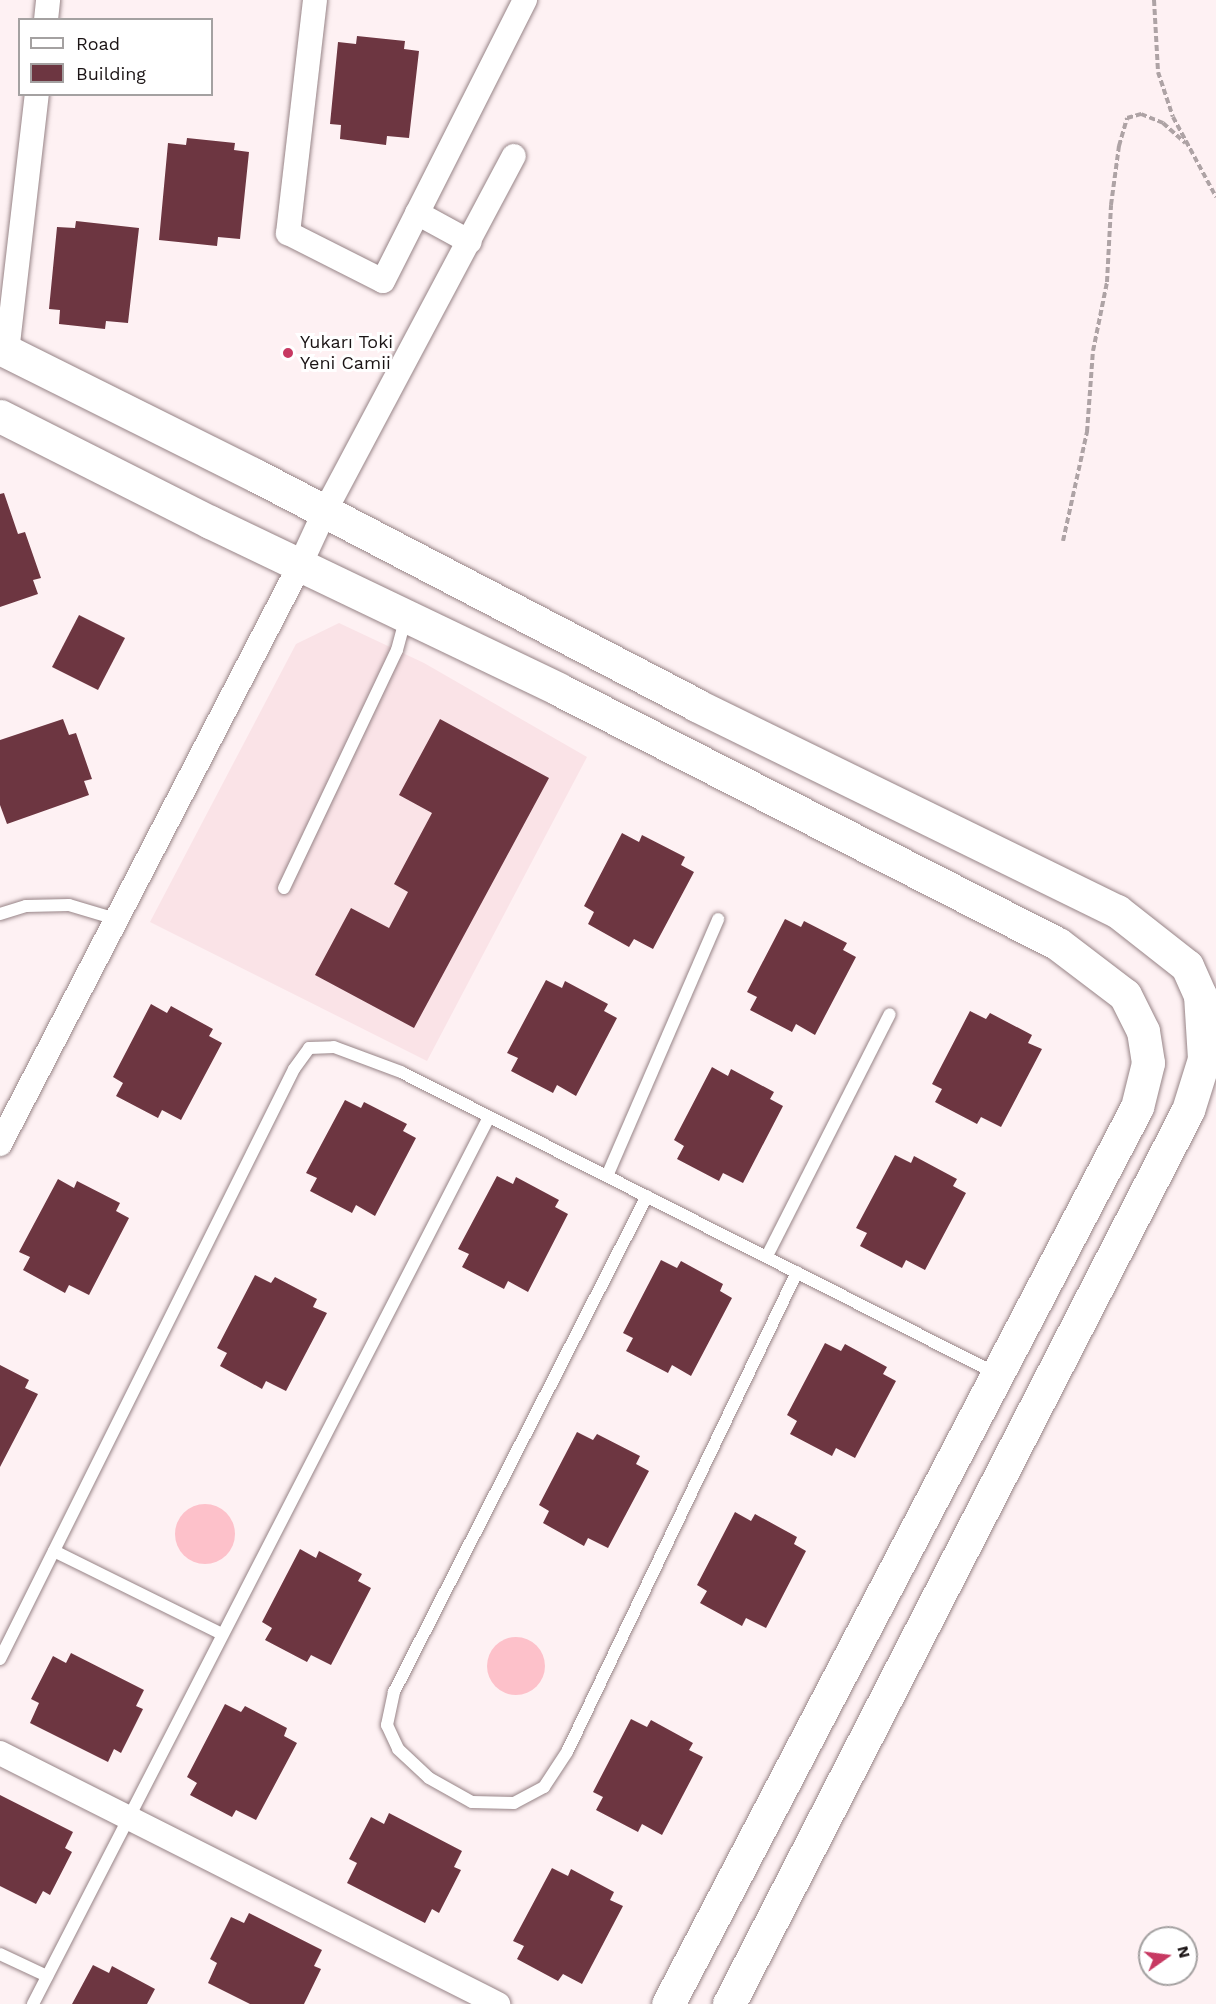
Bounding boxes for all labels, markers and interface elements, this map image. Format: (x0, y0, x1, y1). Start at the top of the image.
legend (18, 18, 213, 96)
text: Road (76, 33, 120, 54)
text: Building (76, 63, 146, 84)
place label: Yukarı Toki Yeni Camii (300, 332, 394, 374)
marker: Yukarı Toki Yeni Camii (281, 346, 295, 360)
north arrow (1138, 1926, 1198, 1986)
text: N (1173, 1944, 1195, 1960)

